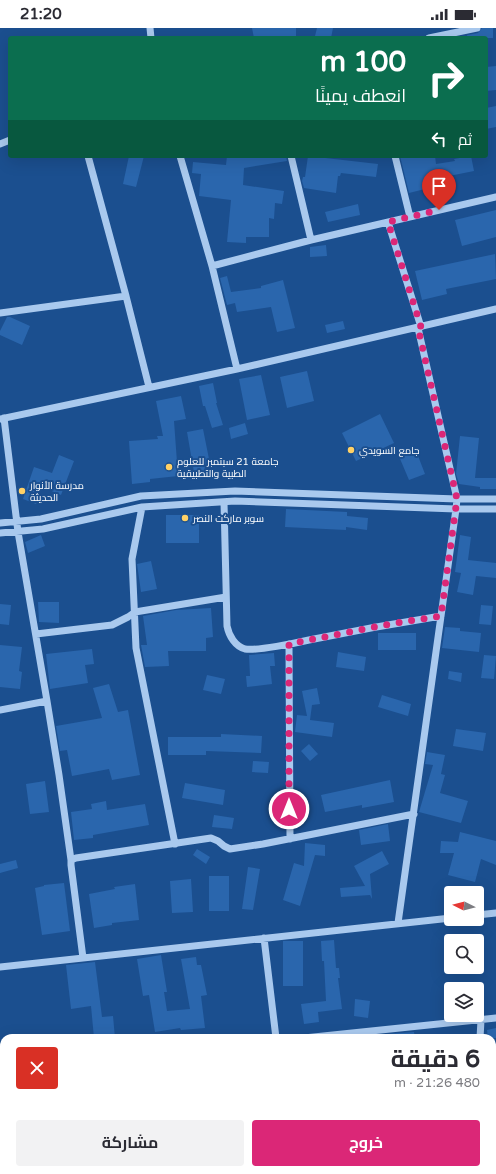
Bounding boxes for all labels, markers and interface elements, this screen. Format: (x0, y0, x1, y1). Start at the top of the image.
text: 21:20 (20, 5, 62, 23)
text: 100 m (320, 45, 406, 79)
icon: right (420, 52, 472, 104)
text: انعطف يمينًا (315, 85, 406, 107)
icon: left (428, 128, 450, 150)
text: ثم (458, 131, 472, 149)
pin (422, 169, 456, 210)
icon: arrive (428, 175, 450, 197)
marker: جامع السويدي (346, 445, 356, 455)
place label: جامع السويدي (359, 445, 420, 458)
place label: جامعة 21 سبتمبر للعلوم الطبية والتطبيقية (177, 456, 279, 480)
marker: جامعة 21 سبتمبر للعلوم الطبية والتطبيقية (164, 462, 174, 472)
place label: مدرسة الأنوار الحديثة (29, 480, 84, 504)
marker: مدرسة الأنوار الحديثة (17, 486, 27, 496)
marker: سوبر ماركت النصر (180, 513, 190, 523)
place label: سوبر ماركت النصر (192, 513, 264, 525)
position arrow (268, 788, 310, 830)
north arrow (444, 886, 484, 926)
map controls (444, 886, 484, 1022)
button: search (444, 934, 484, 974)
button: layers (444, 982, 484, 1022)
text: 6 دقيقة (391, 1045, 480, 1074)
button: close (16, 1047, 58, 1089)
text: 480 m · 21:26 (394, 1075, 480, 1091)
button: مشاركة (16, 1120, 244, 1166)
button: خروج (252, 1120, 480, 1166)

